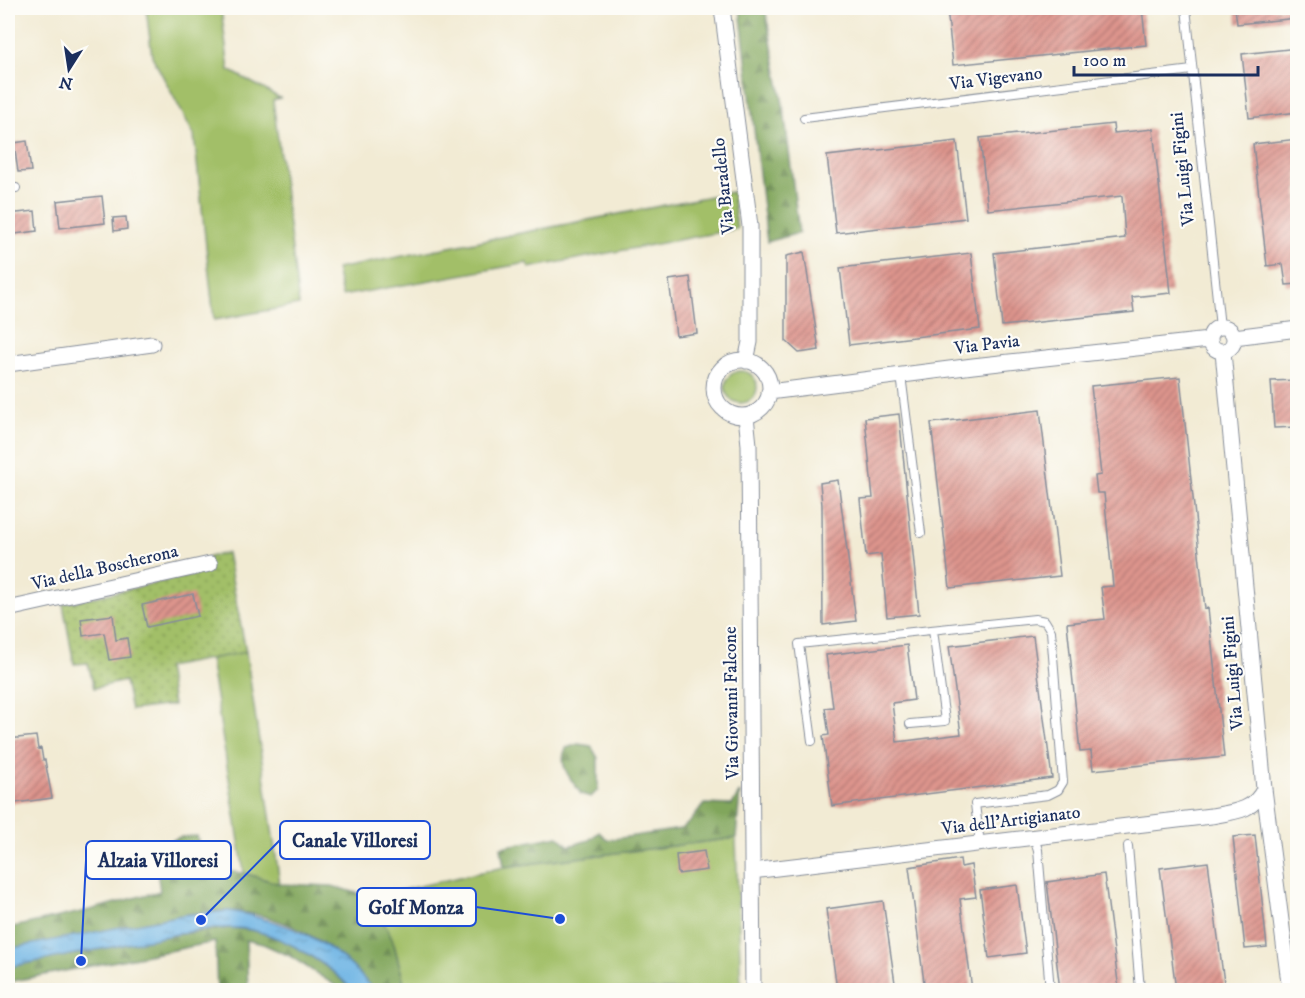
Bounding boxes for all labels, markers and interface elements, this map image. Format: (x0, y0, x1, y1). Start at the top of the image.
north arrow (39, 39, 99, 99)
scale bar (1074, 39, 1258, 77)
text: 100 m (1083, 50, 1126, 72)
street label: Via Vigevano (947, 62, 1044, 96)
text: N (58, 72, 75, 94)
street label: Via Luigi Figini (1166, 111, 1200, 228)
street label: Via Baradello (708, 137, 740, 236)
street label: Via Pavia (952, 330, 1021, 360)
street label: Via della Boscherona (29, 540, 181, 596)
street label: Via Luigi Figini (1217, 615, 1249, 732)
street label: Via Giovanni Falcone (720, 626, 744, 781)
street label: Via dell'Artigianato (939, 802, 1082, 841)
callout: Canale Villoresi (280, 821, 430, 859)
text: Canale Villoresi (292, 829, 418, 854)
callout: Alzaia Villoresi (86, 841, 231, 879)
text: Alzaia Villoresi (97, 849, 218, 874)
callout: Golf Monza (357, 888, 476, 926)
text: Golf Monza (368, 896, 464, 921)

